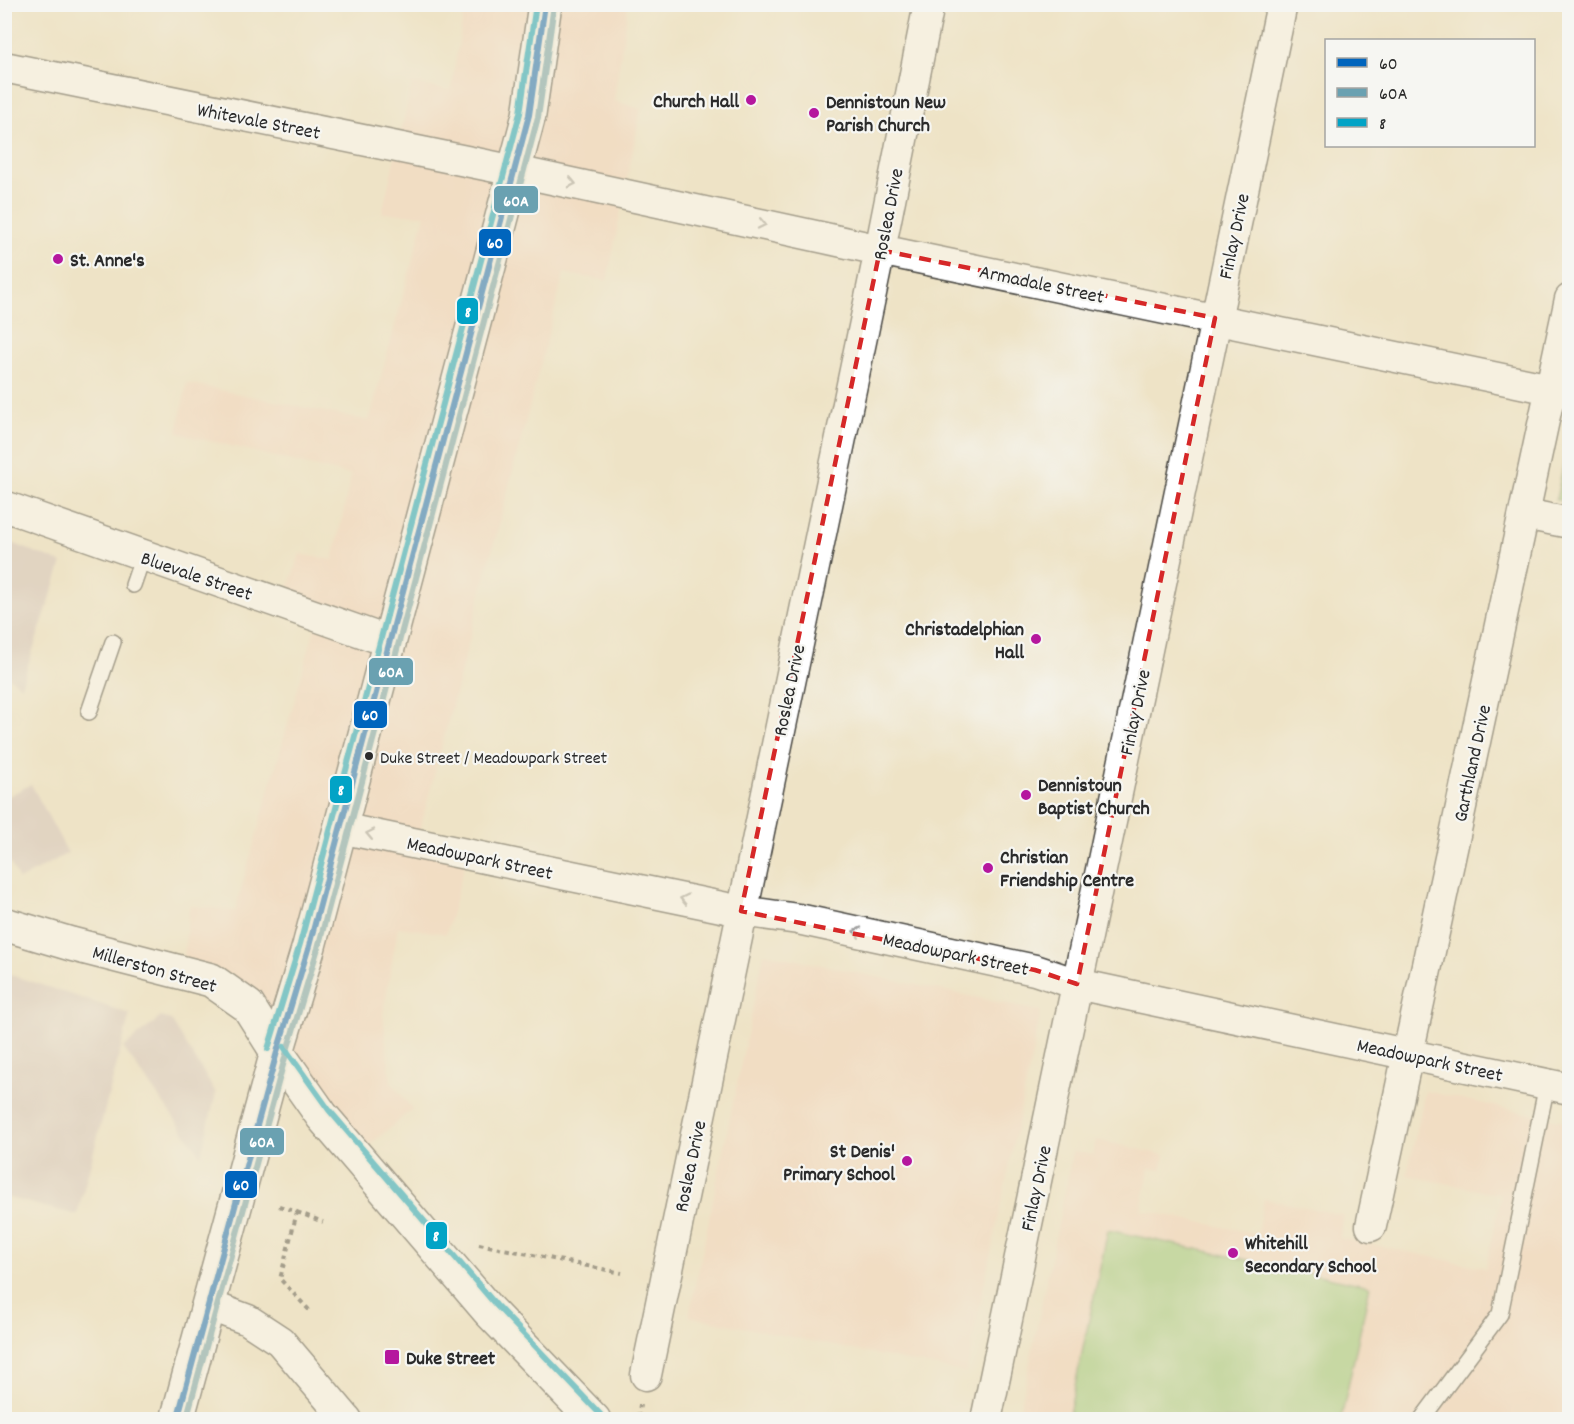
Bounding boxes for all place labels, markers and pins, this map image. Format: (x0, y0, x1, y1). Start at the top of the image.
place label: Church Hall (653, 89, 739, 117)
place label: Dennistoun New Parish Church (826, 90, 946, 141)
marker: Church Hall (744, 93, 758, 107)
marker: Dennistoun New Parish Church (807, 106, 821, 120)
place label: St. Anne's (70, 248, 145, 276)
marker: St. Anne's (51, 252, 65, 266)
place label: Christadelphian Hall (905, 617, 1024, 668)
marker: Christadelphian Hall (1029, 632, 1043, 646)
place label: Duke Street / Meadowpark Street (380, 747, 608, 772)
marker: Duke Street / Meadowpark Street (363, 750, 375, 762)
place label: Dennistoun Baptist Church (1038, 773, 1150, 824)
marker: Dennistoun Baptist Church (1019, 788, 1033, 802)
place label: Christian Friendship Centre (1000, 845, 1134, 896)
marker: Christian Friendship Centre (981, 861, 995, 875)
place label: St Denis' Primary School (783, 1139, 895, 1190)
marker: St Denis' Primary School (900, 1154, 914, 1168)
place label: Whitehill Secondary School (1245, 1231, 1376, 1282)
marker: Whitehill Secondary School (1226, 1246, 1240, 1260)
place label: Duke Street (406, 1346, 496, 1374)
marker: Duke Street (383, 1348, 401, 1366)

